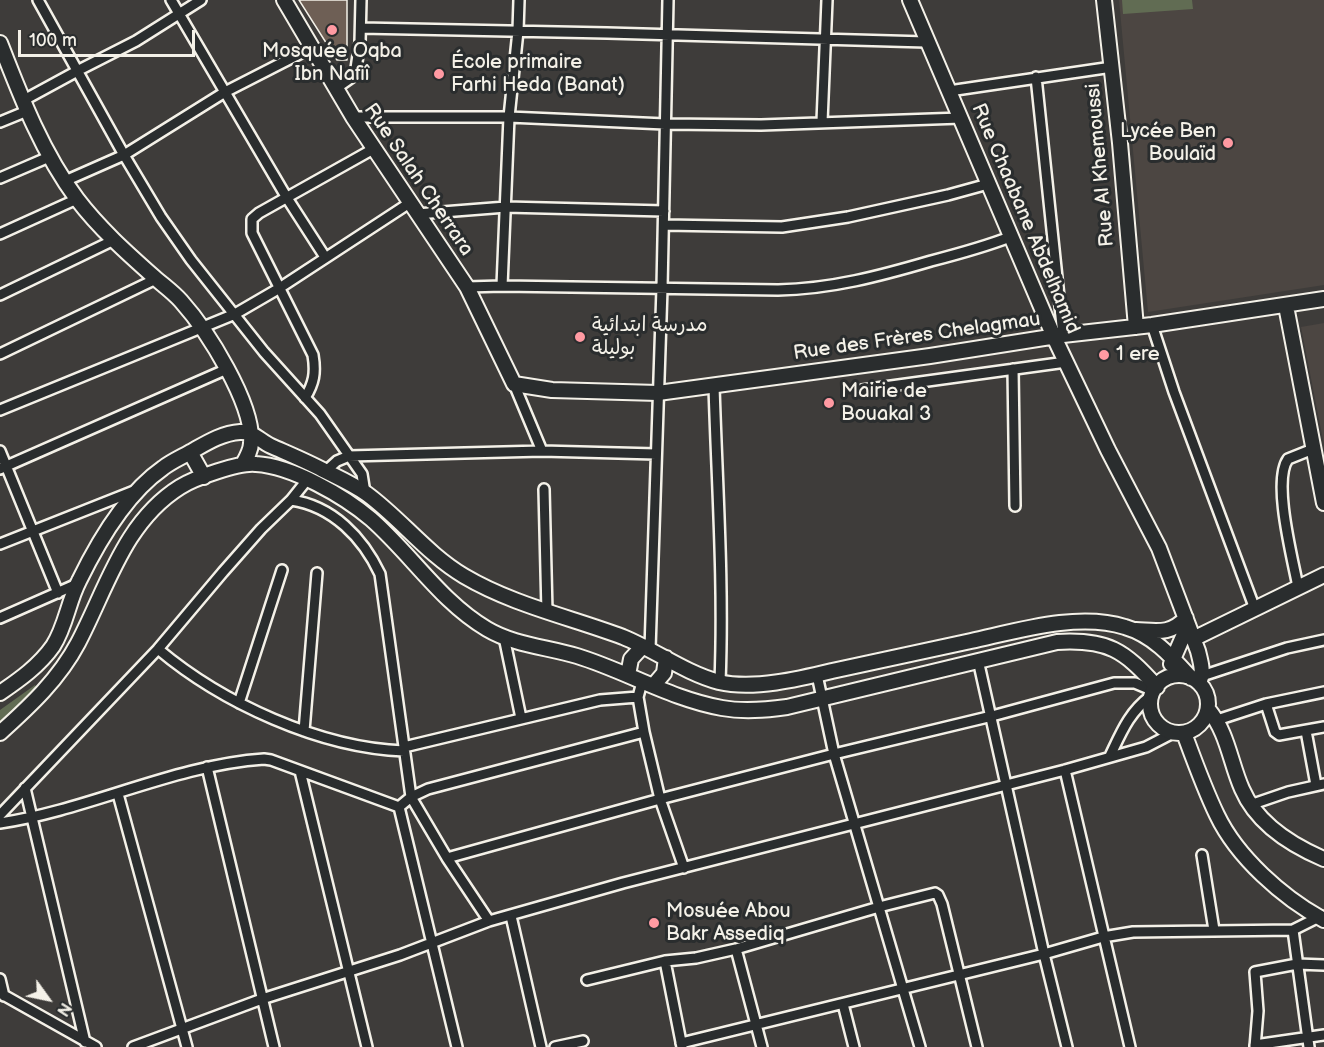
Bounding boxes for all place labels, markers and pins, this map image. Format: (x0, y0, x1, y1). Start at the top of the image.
marker: Mosquée Oqba Ibn Nafiî (325, 23, 339, 37)
place label: Mosquée Oqba Ibn Nafiî (262, 40, 402, 87)
place label: École primaire Farhi Heda (Banat) (451, 51, 625, 98)
marker: École primaire Farhi Heda (Banat) (432, 67, 446, 81)
place label: Lycée Ben Boulaïd (1120, 120, 1216, 167)
marker: Lycée Ben Boulaïd (1221, 136, 1235, 150)
place label: مدرسة ابتدائية بوليلة (592, 314, 707, 361)
marker: مدرسة ابتدائية بوليلة (573, 330, 587, 344)
place label: 1 ere (1116, 343, 1160, 367)
marker: 1 ere (1097, 348, 1111, 362)
place label: Mairie de Bouakal 3 (841, 380, 931, 427)
marker: Mairie de Bouakal 3 (822, 396, 836, 410)
place label: Mosuée Abou Bakr Assediq (666, 900, 791, 947)
marker: Mosuée Abou Bakr Assediq (647, 916, 661, 930)

